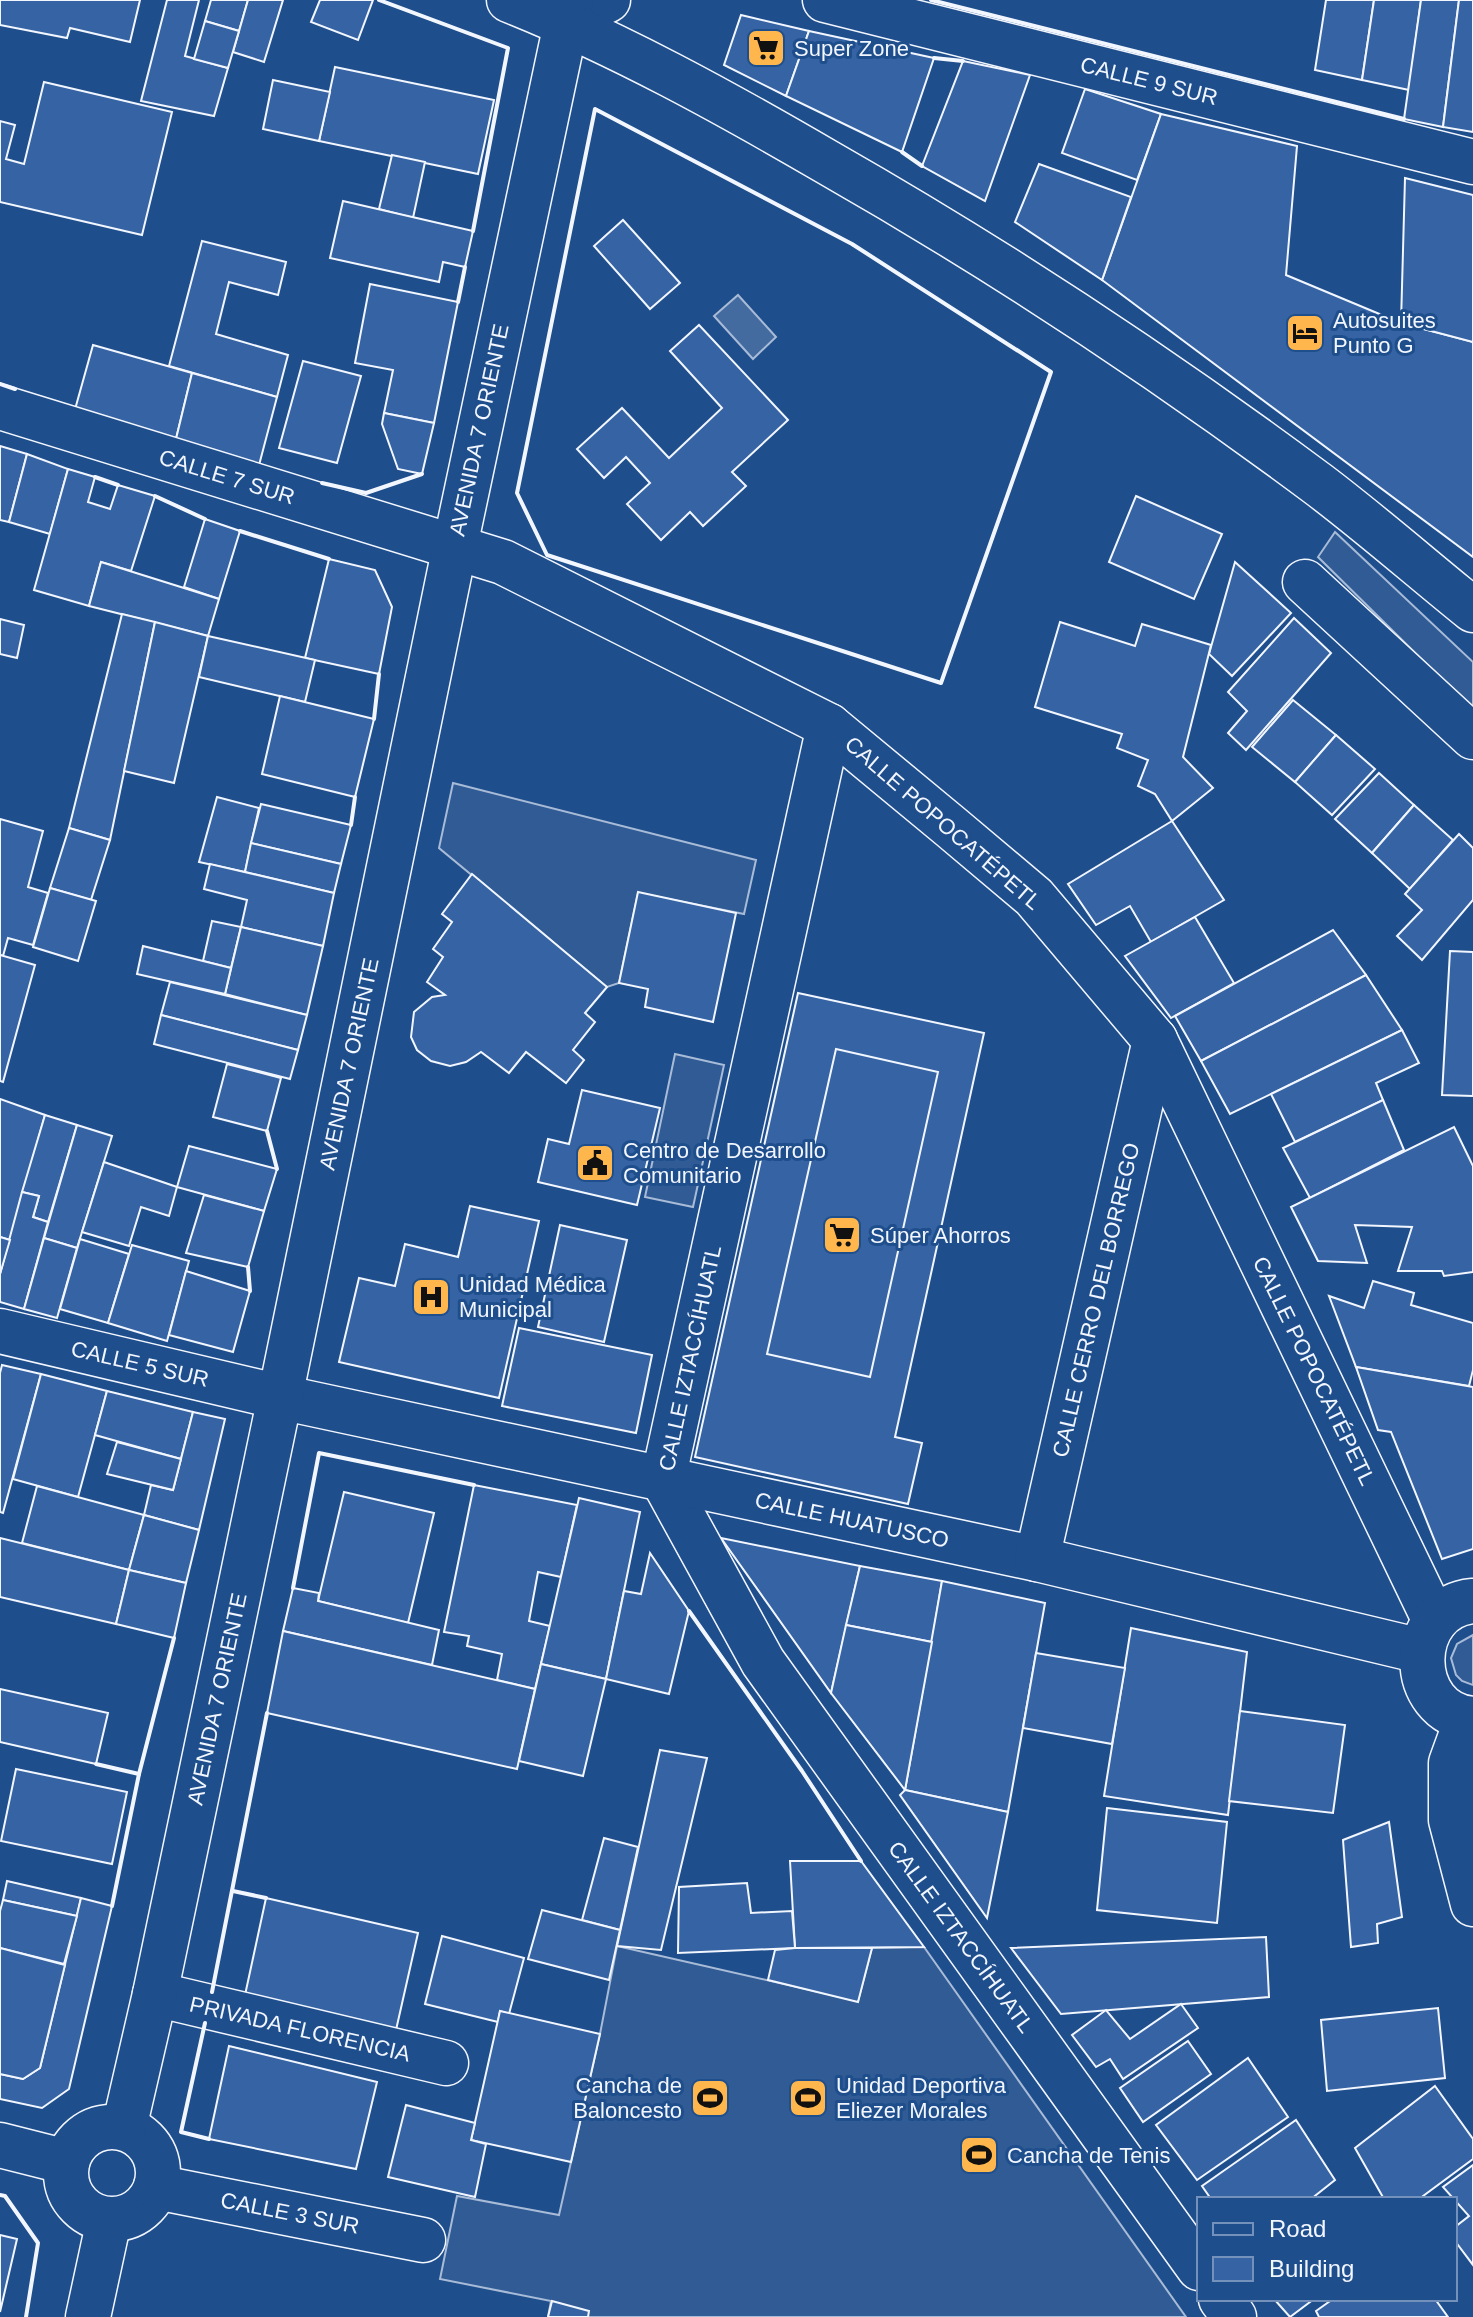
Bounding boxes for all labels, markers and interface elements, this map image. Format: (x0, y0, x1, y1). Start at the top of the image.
supermarket icon: Super Zone (745, 27, 787, 69)
place label: Super Zone (794, 36, 909, 61)
street label: CALLE 9 SUR (1078, 52, 1220, 110)
place label: Autosuites Punto G (1333, 308, 1436, 358)
hotel icon: Autosuites Punto G (1284, 312, 1326, 354)
street label: AVENIDA 7 ORIENTE (444, 322, 514, 538)
street label: CALLE 7 SUR (156, 444, 298, 510)
street label: CALLE POPOCATÉPETL (840, 731, 1046, 915)
street label: AVENIDA 7 ORIENTE (314, 956, 384, 1172)
place label: Centro de Desarrollo Comunitario (623, 1138, 826, 1188)
street label: CALLE CERRO DEL BORREGO (1048, 1140, 1144, 1460)
public building icon: Centro de Desarrollo Comunitario (574, 1142, 616, 1184)
supermarket icon: Súper Ahorros (821, 1214, 863, 1256)
place label: Súper Ahorros (870, 1223, 1011, 1248)
street label: CALLE IZTACCÍHUATL (654, 1243, 726, 1473)
street label: CALLE POPOCATÉPETL (1248, 1253, 1380, 1489)
place label: Unidad Médica Municipal (459, 1272, 607, 1322)
hospital icon: Unidad Médica Municipal (410, 1276, 452, 1318)
street label: CALLE 5 SUR (69, 1336, 211, 1392)
street label: CALLE HUATUSCO (753, 1487, 951, 1553)
street label: AVENIDA 7 ORIENTE (182, 1591, 252, 1807)
street label: CALLE IZTACCÍHUATL (883, 1837, 1039, 2037)
street label: PRIVADA FLORENCIA (187, 1991, 413, 2067)
place label: Cancha de Baloncesto (573, 2073, 682, 2123)
place label: Unidad Deportiva Eliezer Morales (836, 2073, 1007, 2123)
sports icon: Cancha de Baloncesto (689, 2077, 731, 2119)
sports icon: Unidad Deportiva Eliezer Morales (787, 2077, 829, 2119)
sports icon: Cancha de Tenis (958, 2134, 1000, 2176)
place label: Cancha de Tenis (1007, 2143, 1171, 2168)
street label: CALLE 3 SUR (219, 2187, 361, 2239)
legend (1197, 2197, 1457, 2301)
text: Road (1269, 2215, 1326, 2242)
text: Building (1269, 2255, 1354, 2282)

